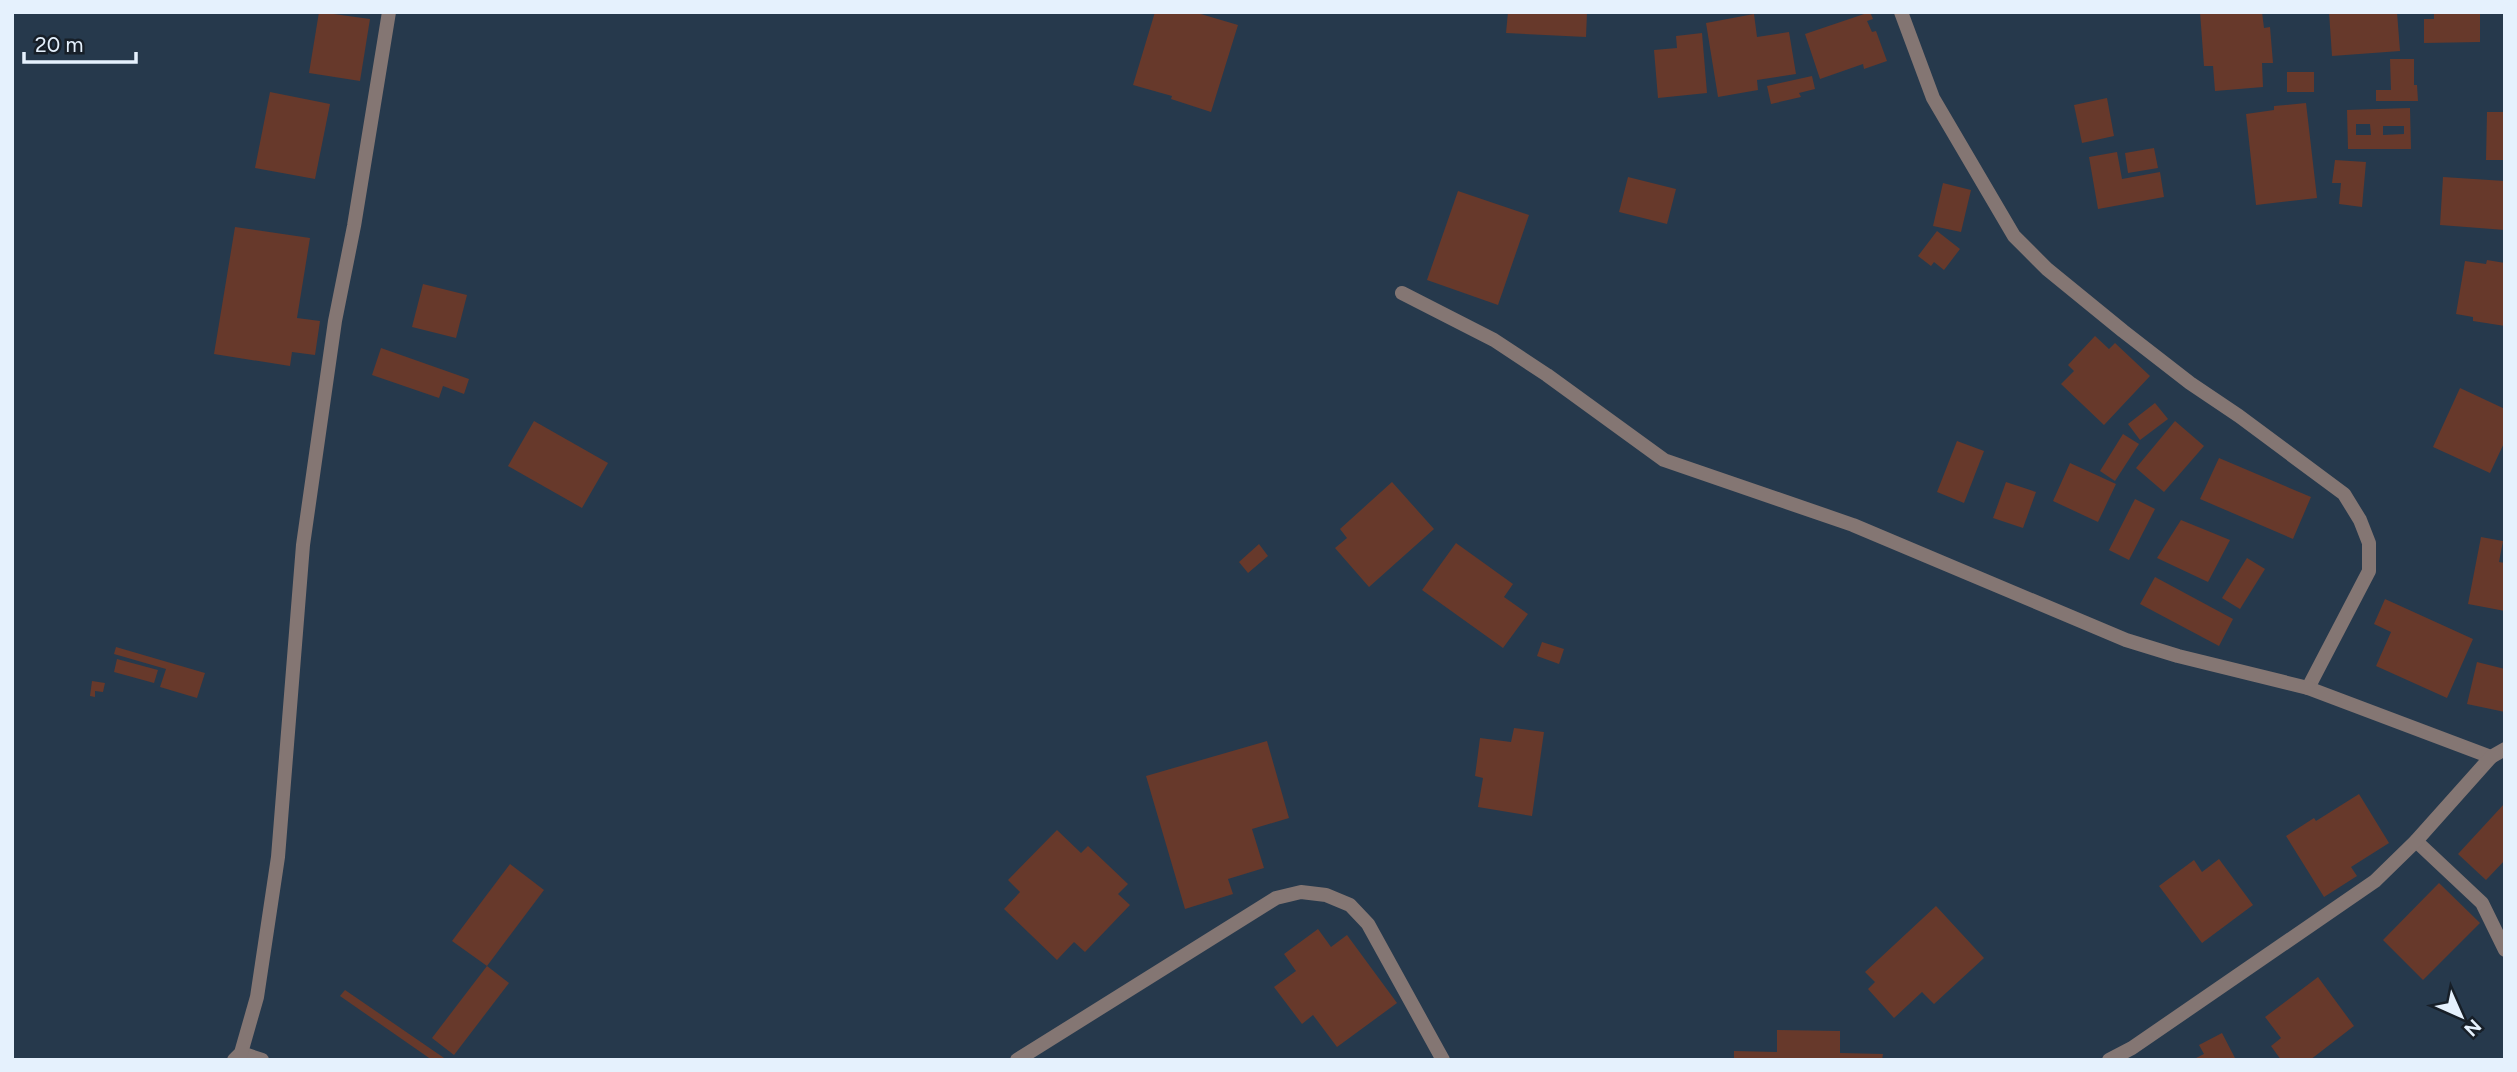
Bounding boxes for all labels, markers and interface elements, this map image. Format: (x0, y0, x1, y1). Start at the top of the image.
scale bar (24, 21, 136, 65)
text: 20 m (35, 32, 83, 57)
north arrow (2426, 981, 2496, 1051)
text: N (2459, 1014, 2486, 1041)

